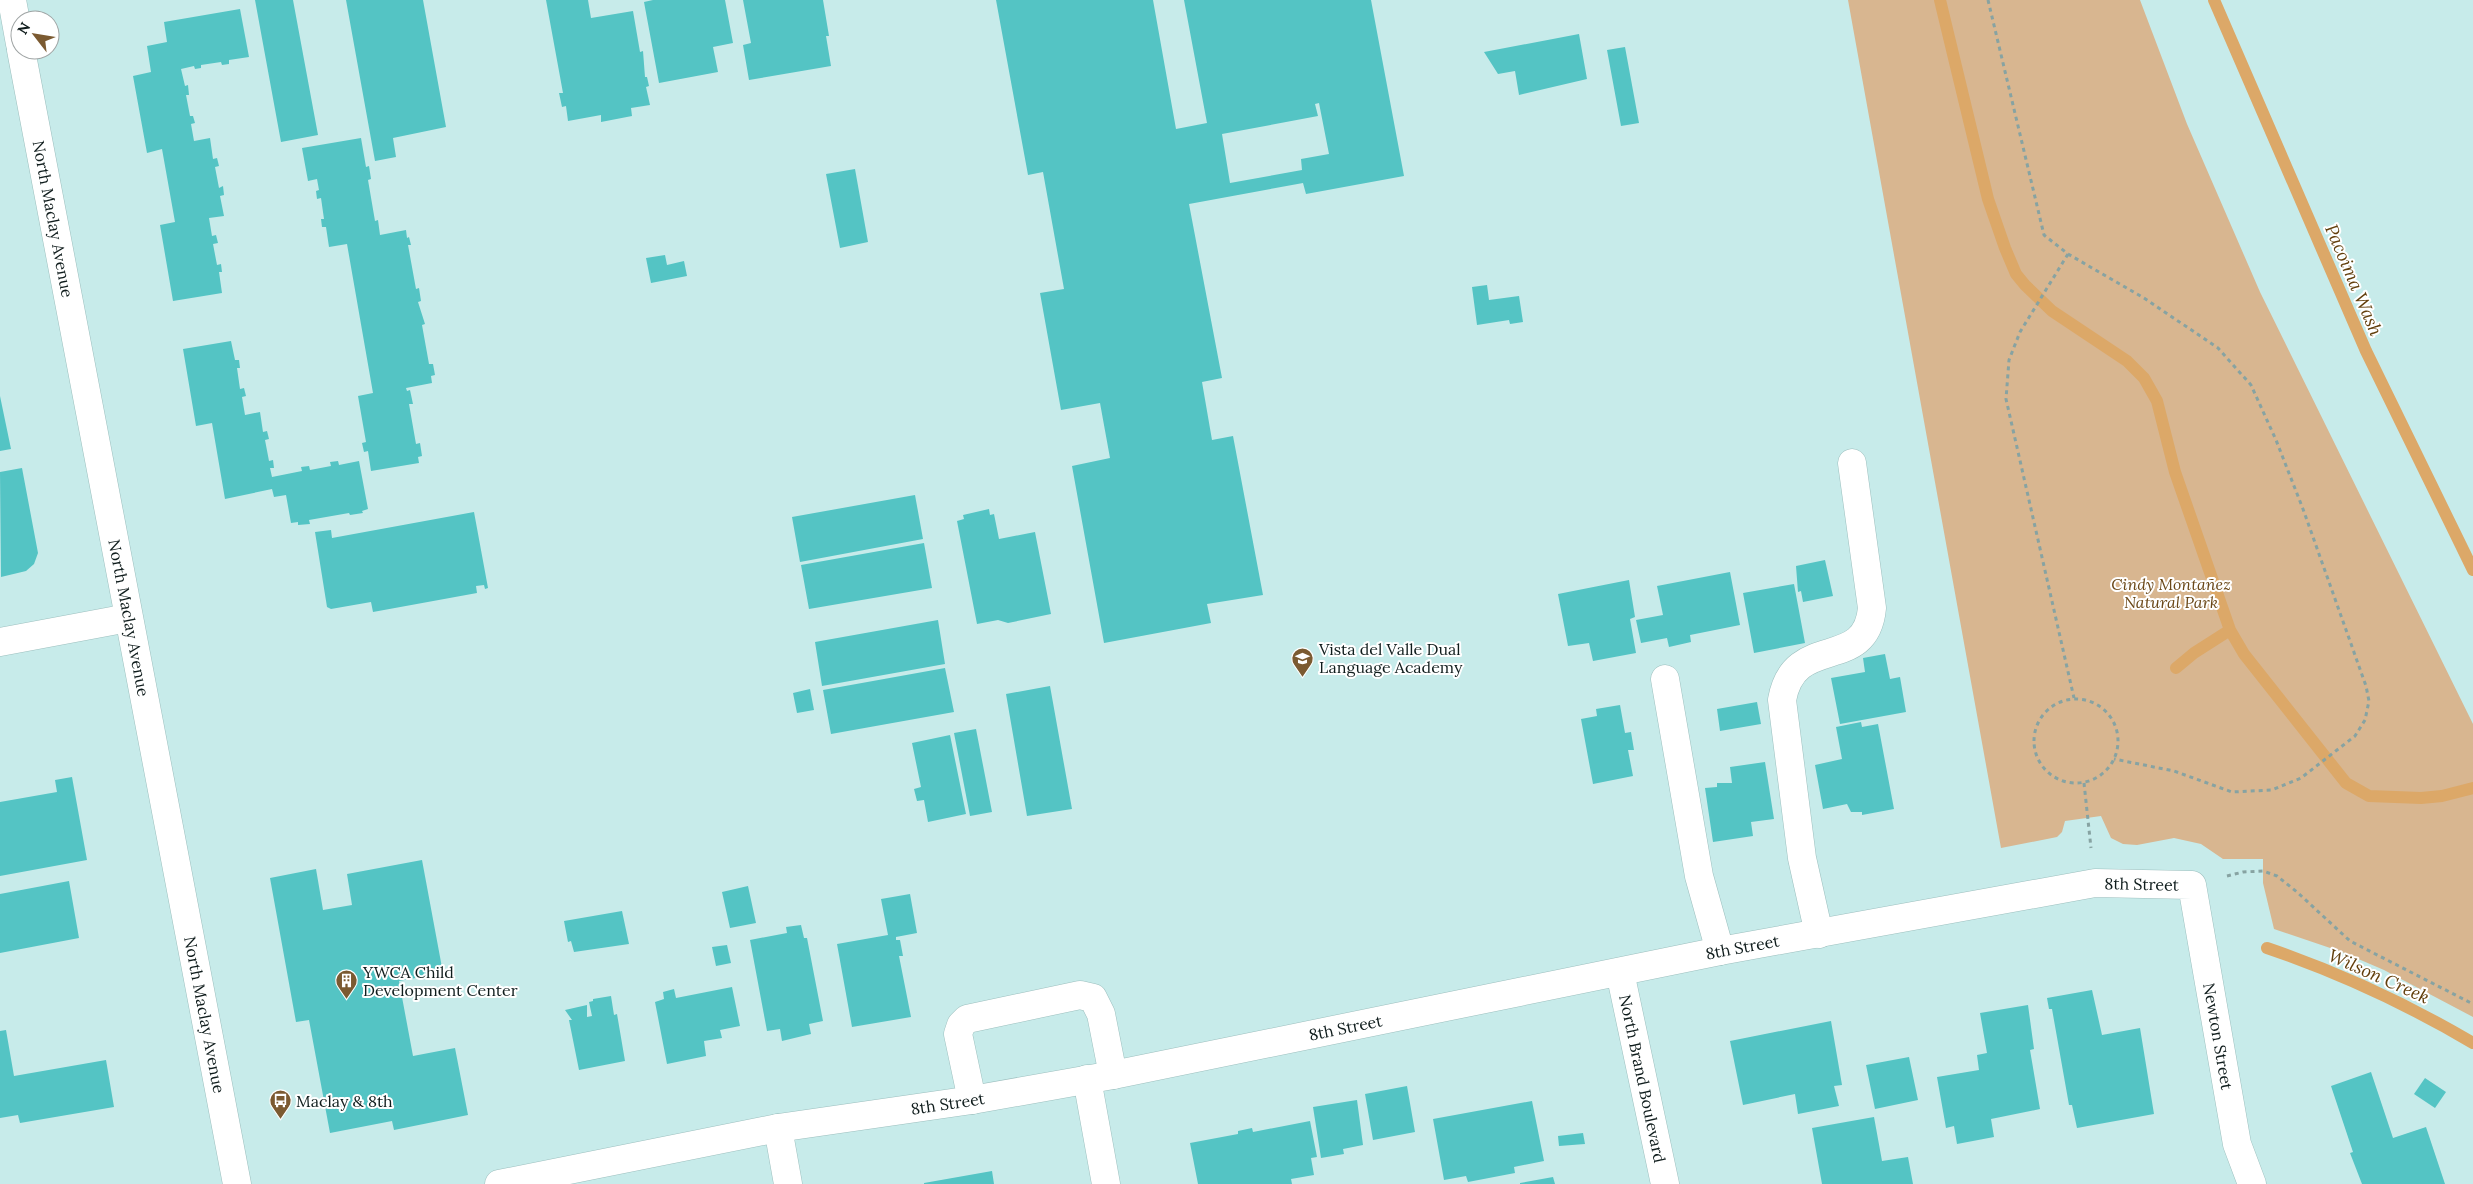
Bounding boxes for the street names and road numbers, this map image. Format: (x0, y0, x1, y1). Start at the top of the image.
street label: North Maclay Avenue (28, 139, 78, 299)
street label: North Maclay Avenue (104, 538, 154, 698)
street label: 8th Street (2104, 873, 2180, 895)
street label: 8th Street (1704, 930, 1782, 964)
street label: North Maclay Avenue (180, 934, 230, 1095)
street label: Newton Street (2199, 981, 2238, 1092)
street label: North Brand Boulevard (1615, 993, 1670, 1165)
street label: 8th Street (1307, 1010, 1385, 1045)
street label: 8th Street (909, 1088, 987, 1119)

